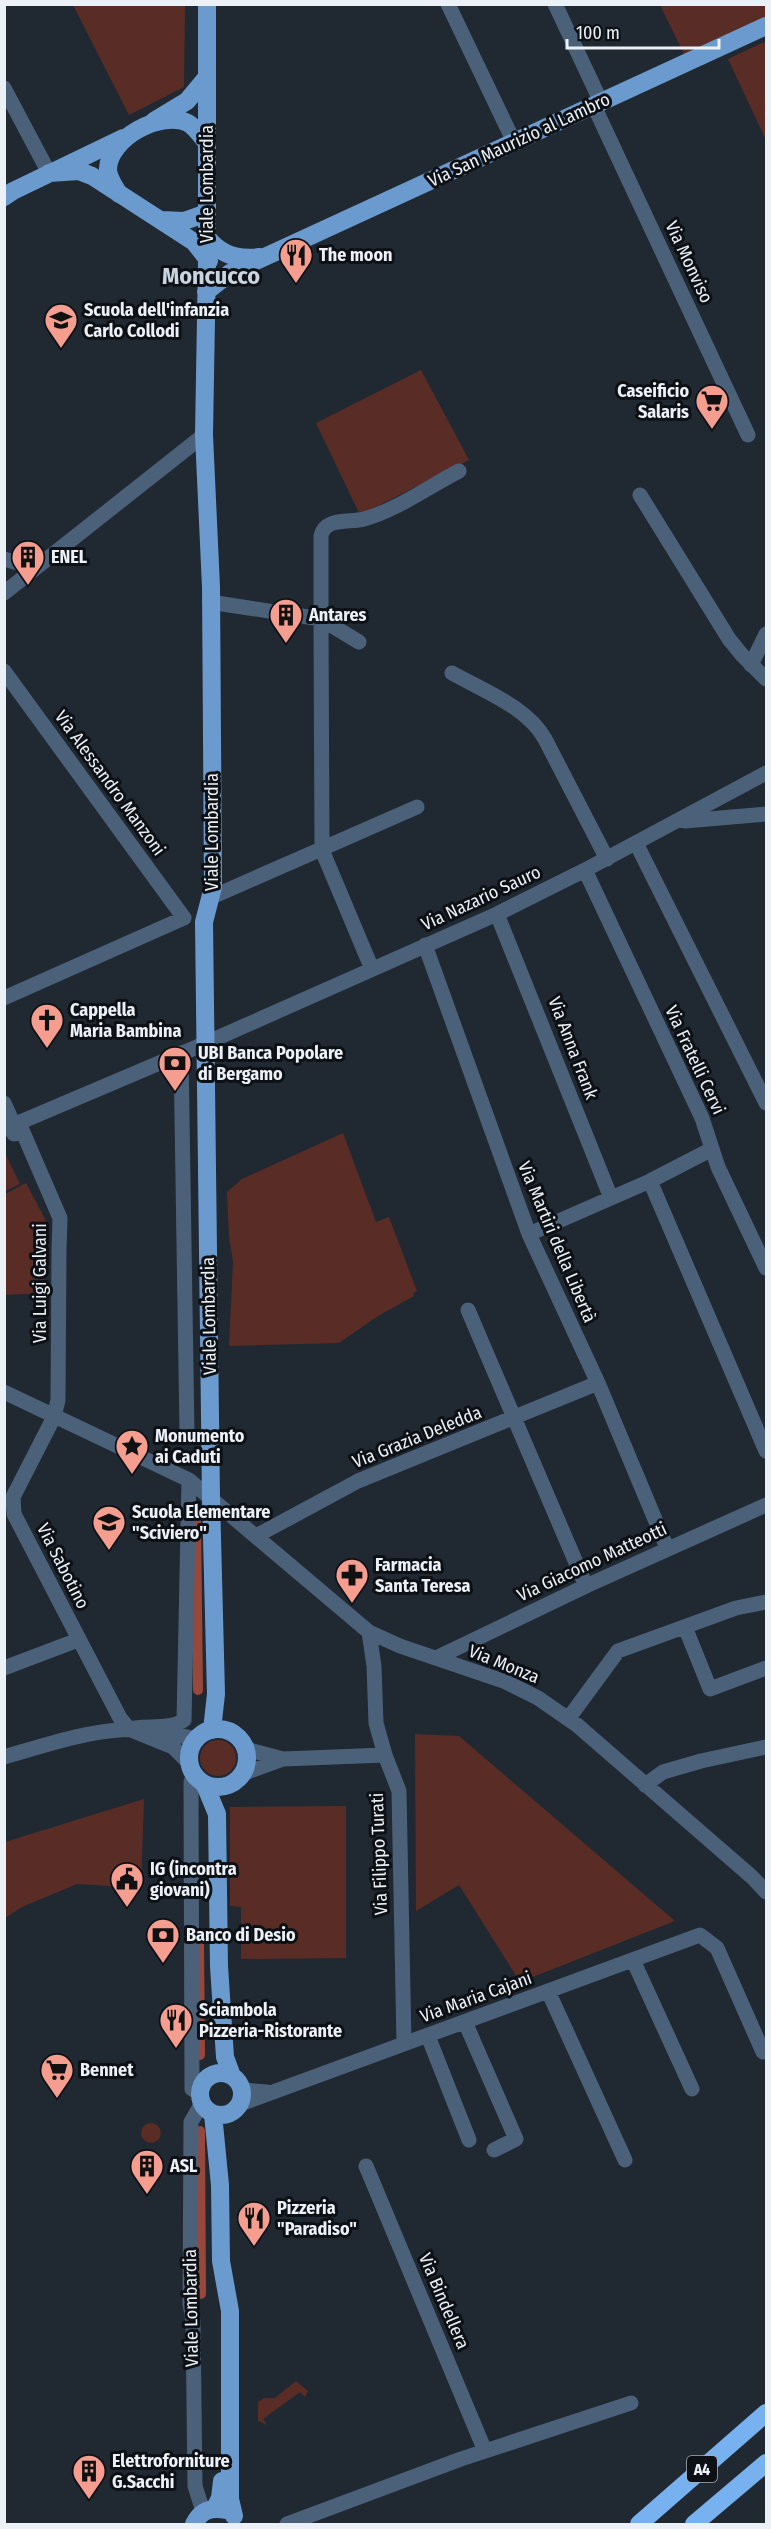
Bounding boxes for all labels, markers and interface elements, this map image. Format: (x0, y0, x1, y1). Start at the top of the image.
scale bar (567, 12, 718, 50)
text: 100 m (576, 22, 620, 44)
street label: Via San Maurizio al Lambro (424, 88, 614, 192)
street label: Viale Lombardia (196, 125, 218, 243)
street label: Via Monviso (660, 217, 718, 307)
restaurant icon: The moon (278, 237, 314, 284)
place label: The moon (319, 244, 393, 266)
district label: Moncucco (162, 262, 260, 290)
place label: Scuola dell'infanzia Carlo Collodi (84, 299, 229, 342)
school or university icon: Scuola dell'infanzia Carlo Collodi (43, 302, 79, 349)
place label: Caseificio Salaris (617, 380, 689, 423)
supermarket icon: Caseificio Salaris (694, 383, 730, 430)
building icon: ENEL (10, 539, 46, 586)
place label: ENEL (51, 546, 88, 568)
building icon: Antares (268, 597, 304, 644)
place label: Antares (308, 604, 367, 626)
street label: Via Alessandro Manzoni (50, 706, 170, 860)
street label: Viale Lombardia (201, 773, 223, 891)
street label: Via Nazario Sauro (418, 861, 544, 935)
street label: Via Anna Frank (543, 994, 603, 1103)
place label: Cappella Maria Bambina (70, 999, 181, 1042)
church icon: Cappella Maria Bambina (29, 1002, 65, 1049)
street label: Via Fratelli Cervi (660, 1002, 730, 1118)
place label: UBI Banca Popolare di Bergamo (198, 1042, 343, 1085)
bank icon: UBI Banca Popolare di Bergamo (157, 1045, 193, 1092)
street label: Via Martiri della Libertà (513, 1158, 601, 1326)
street label: Via Luigi Galvani (29, 1223, 51, 1343)
street label: Viale Lombardia (197, 1257, 221, 1375)
street label: Via Grazia Deledda (349, 1401, 485, 1473)
place label: Monumento ai Caduti (155, 1425, 245, 1468)
place icon: Monumento ai Caduti (114, 1428, 150, 1475)
place label: Scuola Elementare "Sciviero" (132, 1501, 270, 1544)
school or university icon: Scuola Elementare "Sciviero" (91, 1504, 127, 1551)
street label: Via Giacomo Matteotti (514, 1518, 670, 1606)
street label: Via Sabotino (32, 1520, 94, 1612)
place label: Farmacia Santa Teresa (375, 1554, 471, 1597)
pharmacy icon: Farmacia Santa Teresa (334, 1557, 370, 1604)
street label: Via Monza (465, 1640, 543, 1688)
street label: Via Filippo Turati (366, 1792, 392, 1916)
place label: IG (incontra giovani) (150, 1858, 237, 1901)
public building icon: IG (incontra giovani) (109, 1861, 145, 1908)
bank icon: Banco di Desio (145, 1917, 181, 1964)
place label: Banco di Desio (186, 1924, 296, 1946)
street label: Via Maria Cajani (417, 1967, 535, 2027)
place label: Sciambola Pizzeria-Ristorante (199, 1999, 342, 2042)
restaurant icon: Sciambola Pizzeria-Ristorante (158, 2002, 194, 2049)
supermarket icon: Bennet (39, 2052, 75, 2099)
place label: Bennet (80, 2059, 134, 2081)
building icon: ASL (129, 2148, 165, 2195)
place label: ASL (169, 2155, 198, 2177)
place label: Pizzeria "Paradiso" (277, 2197, 357, 2240)
restaurant icon: Pizzeria "Paradiso" (236, 2200, 272, 2247)
street label: Viale Lombardia (179, 2249, 203, 2367)
street label: Via Bindellera (414, 2250, 474, 2352)
place label: Elettroforniture G.Sacchi (112, 2450, 230, 2493)
building icon: Elettroforniture G.Sacchi (71, 2453, 107, 2500)
road number: A4 (687, 2456, 717, 2482)

